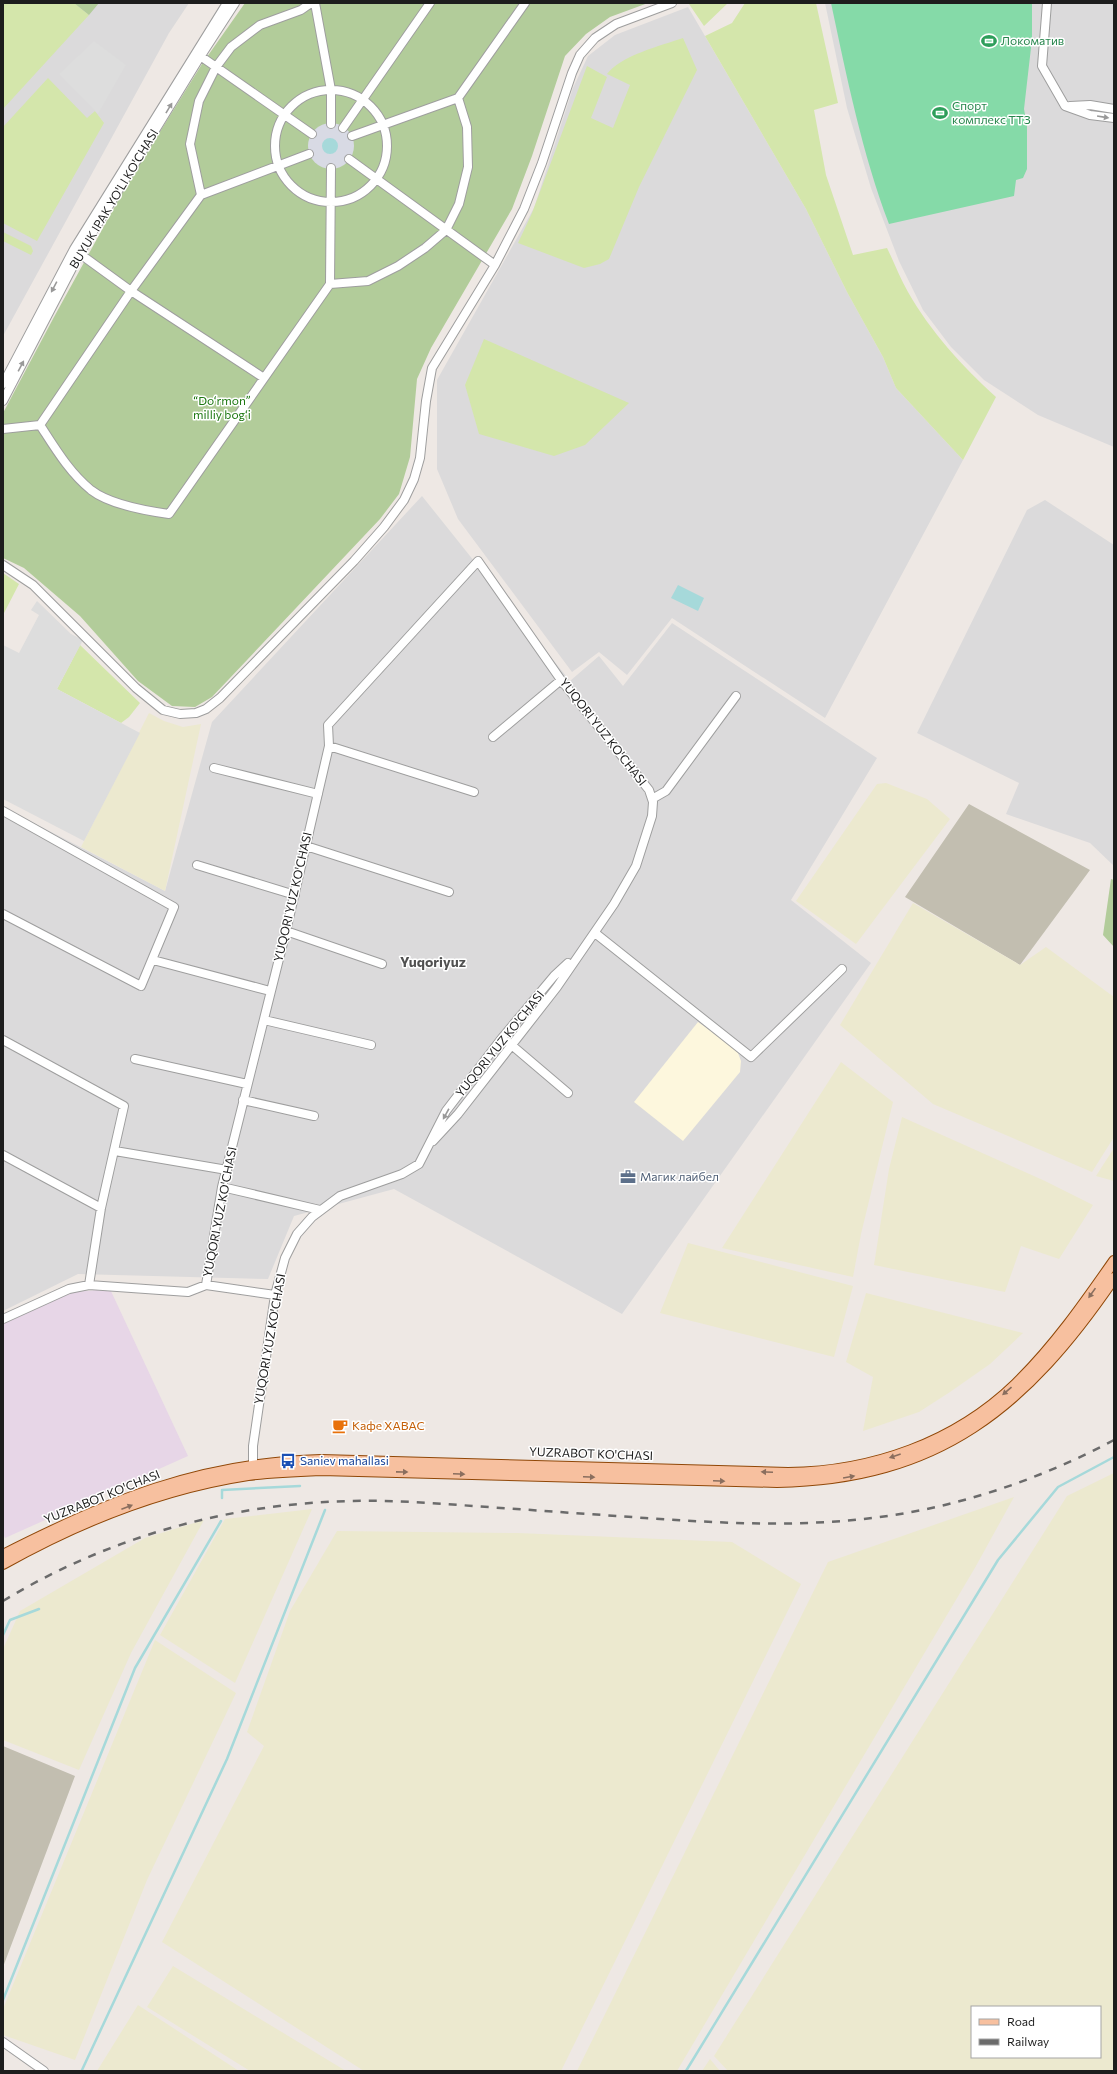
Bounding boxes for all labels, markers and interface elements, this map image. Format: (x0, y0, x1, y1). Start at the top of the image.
sports icon: Локоматив (980, 32, 998, 50)
place label: Локоматив (1001, 33, 1064, 47)
place label: Спорт комплекс ТТЗ (952, 98, 1031, 126)
one-way arrow (165, 103, 173, 113)
sports icon: Спорт комплекс ТТЗ (931, 104, 949, 122)
one-way arrow (1097, 114, 1109, 120)
street label: BUYUK IPAK YO'LI KO'CHASI (66, 126, 160, 271)
one-way arrow (50, 281, 57, 293)
one-way arrow (18, 360, 24, 372)
park label: “Do‘rmon” milliy bog‘i (193, 393, 251, 421)
street label: YUQORI YUZ KO'CHASI (557, 675, 650, 788)
street label: YUQORI YUZ KO'CHASI (270, 831, 314, 963)
district label: Yuqoriyuz (400, 953, 466, 970)
street label: YUQORI YUZ KO'CHASI (452, 987, 546, 1099)
one-way arrow (442, 1108, 449, 1120)
street label: YUQORI YUZ KO'CHASI (199, 1145, 239, 1278)
office icon: Магик лайбел (619, 1168, 637, 1186)
place label: Магик лайбел (640, 1169, 719, 1183)
street label: YUQORI YUZ KO'CHASI (251, 1272, 287, 1405)
one-way arrow (1088, 1288, 1096, 1298)
one-way arrow (1002, 1387, 1013, 1396)
cafe icon: Кафе ХАВАС (331, 1417, 349, 1435)
place label: Кафе ХАВАС (352, 1418, 425, 1432)
street label: YUZRABOT KO'CHASI (529, 1444, 653, 1462)
bus stop icon: Saniev mahallasi (279, 1452, 297, 1470)
place label: Saniev mahallasi (300, 1453, 389, 1467)
one-way arrow (889, 1453, 901, 1459)
street label: YUZRABOT KO'CHASI (42, 1466, 162, 1526)
one-way arrow (396, 1469, 409, 1475)
one-way arrow (760, 1469, 773, 1475)
one-way arrow (453, 1470, 465, 1477)
one-way arrow (843, 1473, 855, 1479)
one-way arrow (583, 1474, 596, 1480)
one-way arrow (713, 1477, 725, 1484)
one-way arrow (122, 1504, 134, 1510)
legend (971, 2006, 1101, 2058)
text: Road (1007, 2014, 1035, 2028)
text: Railway (1007, 2034, 1049, 2048)

